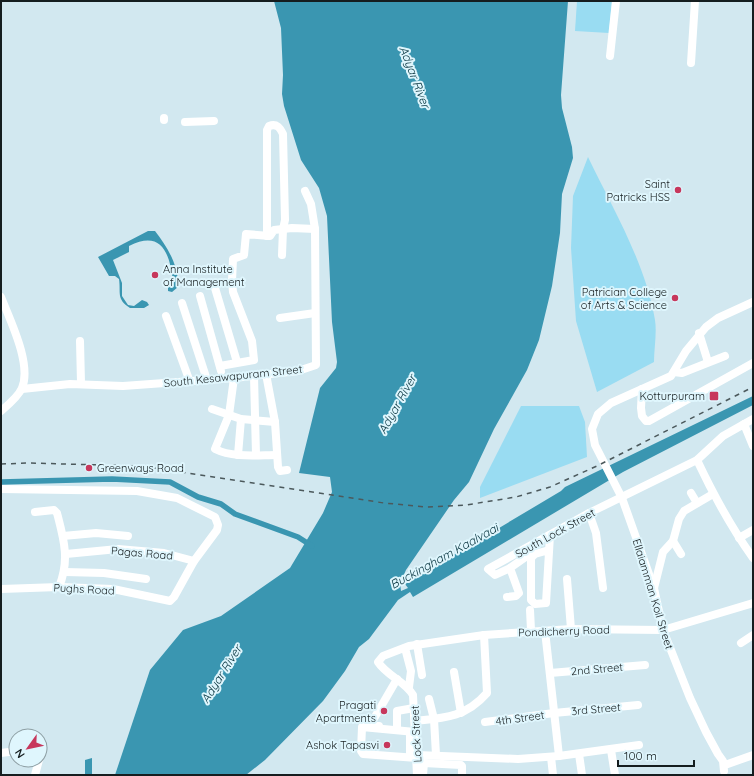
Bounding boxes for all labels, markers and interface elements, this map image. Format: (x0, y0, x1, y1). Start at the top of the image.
water label: Adyar River (396, 44, 434, 111)
place label: Saint Patricks HSS (607, 177, 670, 204)
marker: Saint Patricks HSS (673, 185, 683, 195)
place label: Anna Institute of Management (163, 262, 245, 289)
marker: Anna Institute of Management (150, 270, 160, 280)
place label: Patrician College of Arts & Science (581, 285, 667, 312)
marker: Patrician College of Arts & Science (670, 293, 680, 303)
street label: South Kesawapuram Street (163, 362, 303, 390)
water label: Adyar River (375, 371, 420, 436)
place label: Kotturpuram (639, 389, 705, 403)
marker: Kotturpuram (708, 390, 720, 402)
place label: Greenways Road (97, 461, 184, 475)
marker: Greenways Road (84, 463, 94, 473)
street label: South Lock Street (513, 505, 598, 561)
water label: Buckingham Kaalvaai (387, 519, 502, 592)
street label: Ellaiamman Koil Street (630, 537, 677, 651)
street label: Pagas Road (110, 543, 174, 563)
street label: Pughs Road (53, 580, 115, 598)
street label: Pondicherry Road (518, 622, 610, 640)
water label: Adyar River (197, 641, 245, 706)
street label: 2nd Street (570, 660, 624, 678)
place label: Pragati Apartments (316, 698, 376, 725)
street label: 3rd Street (571, 700, 622, 718)
street label: Lock Street (408, 705, 424, 763)
marker: Pragati Apartments (379, 706, 389, 716)
street label: 4th Street (495, 708, 545, 728)
north arrow (8, 728, 48, 768)
place label: Ashok Tapasvi (306, 738, 379, 752)
marker: Ashok Tapasvi (382, 740, 392, 750)
scale bar (618, 742, 694, 768)
text: N (12, 746, 28, 761)
text: 100 m (624, 748, 657, 763)

